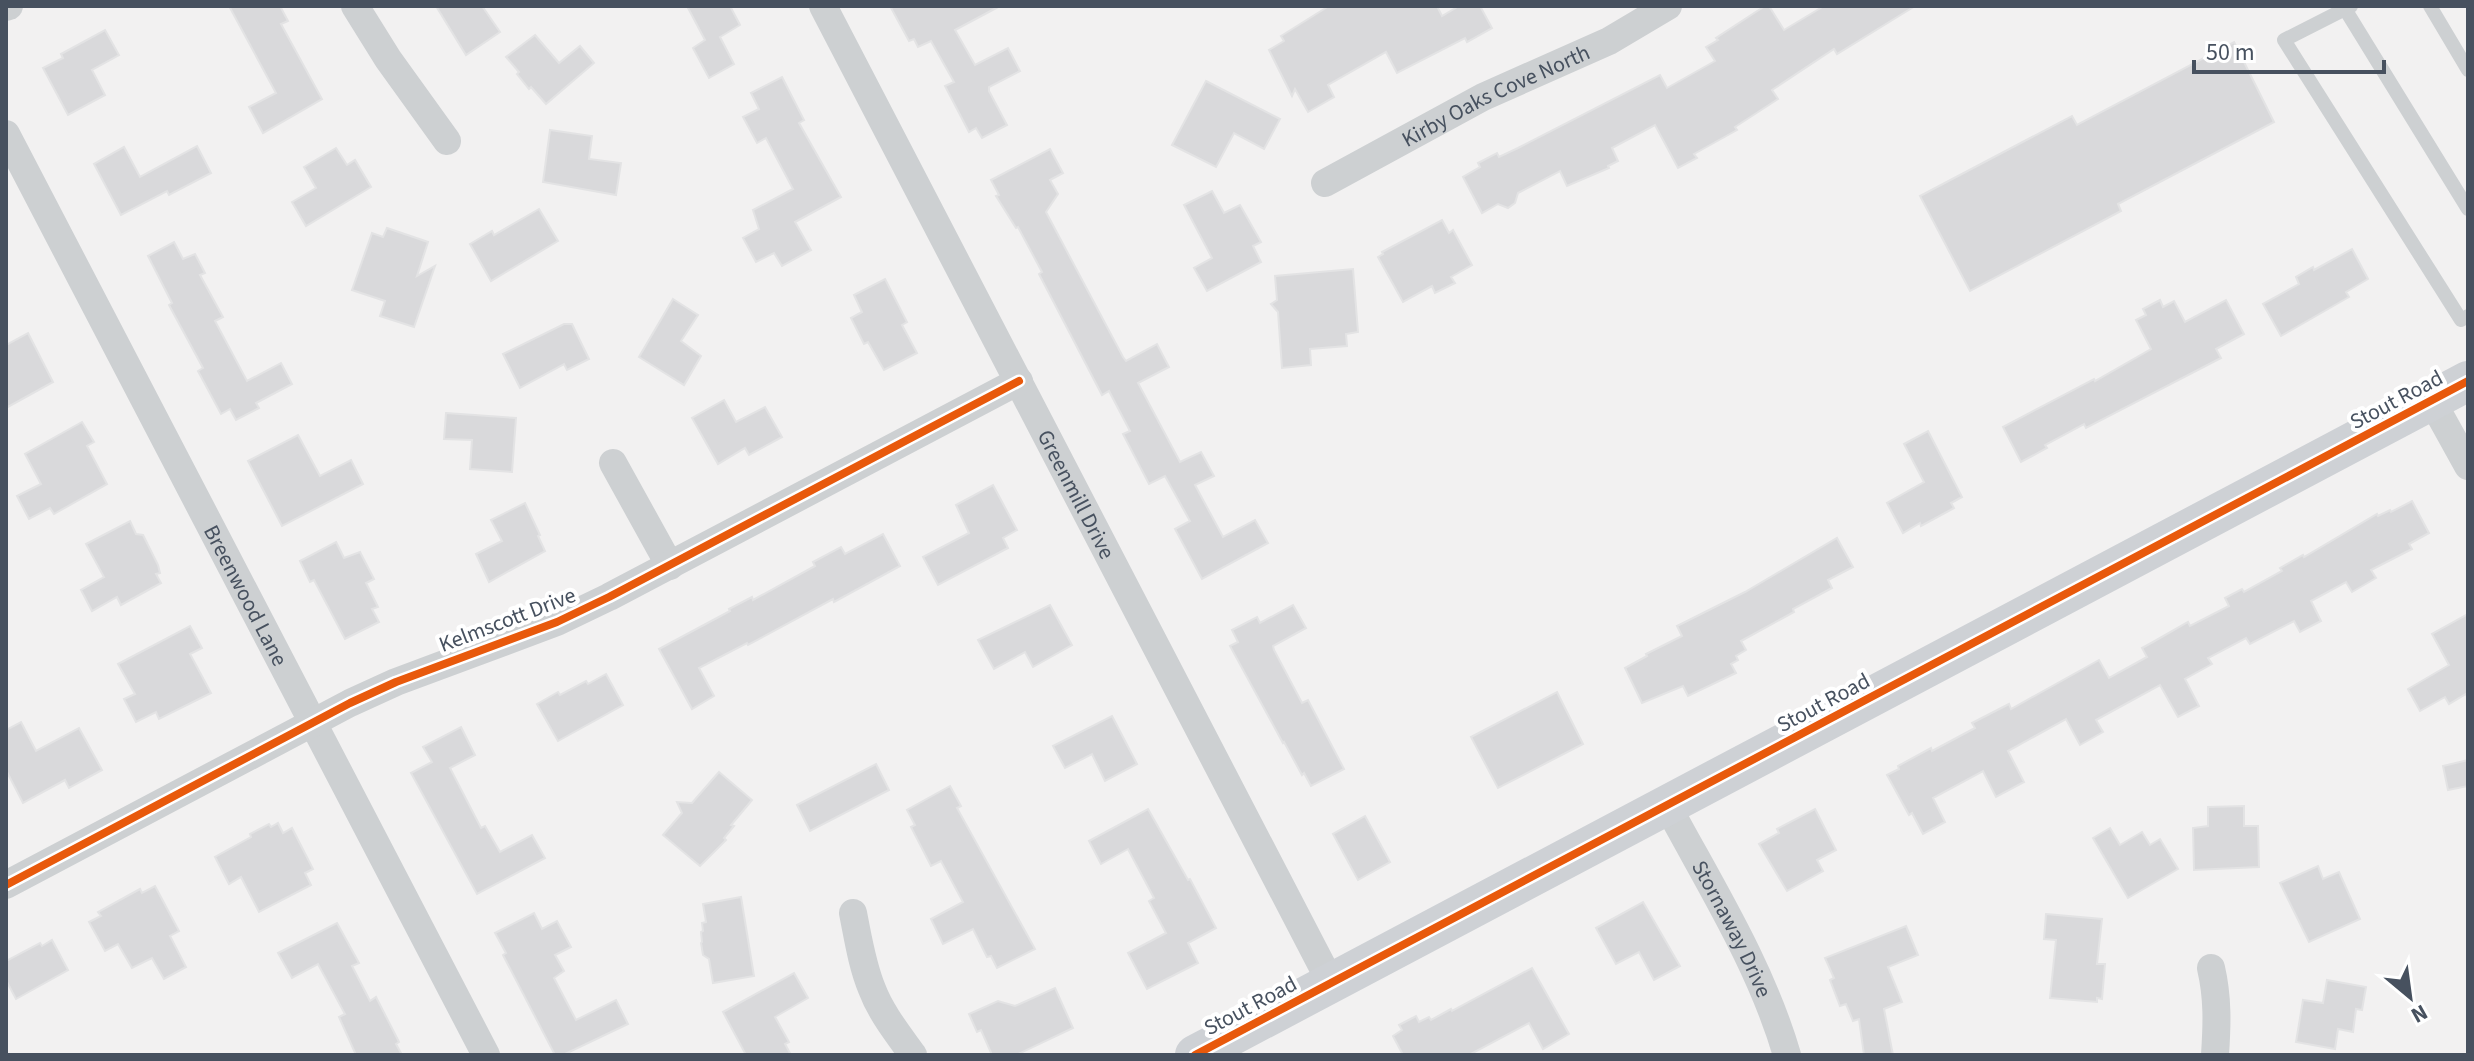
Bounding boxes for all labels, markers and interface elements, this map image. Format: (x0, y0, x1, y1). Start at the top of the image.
scale bar (2194, 24, 2384, 74)
text: 50 m (2206, 35, 2255, 70)
street label: Kirby Oaks Cove North (1396, 37, 1595, 155)
street label: Stout Road (2344, 362, 2449, 438)
street label: Greenmill Drive (1029, 424, 1123, 565)
street label: Breenwood Lane (195, 519, 296, 672)
street label: Kelmscott Drive (434, 579, 580, 661)
street label: Stout Road (1771, 665, 1876, 741)
street label: Stornaway Drive (1683, 855, 1780, 1003)
north arrow (2370, 957, 2450, 1037)
street label: Stout Road (1198, 968, 1303, 1044)
text: N (2405, 996, 2433, 1031)

